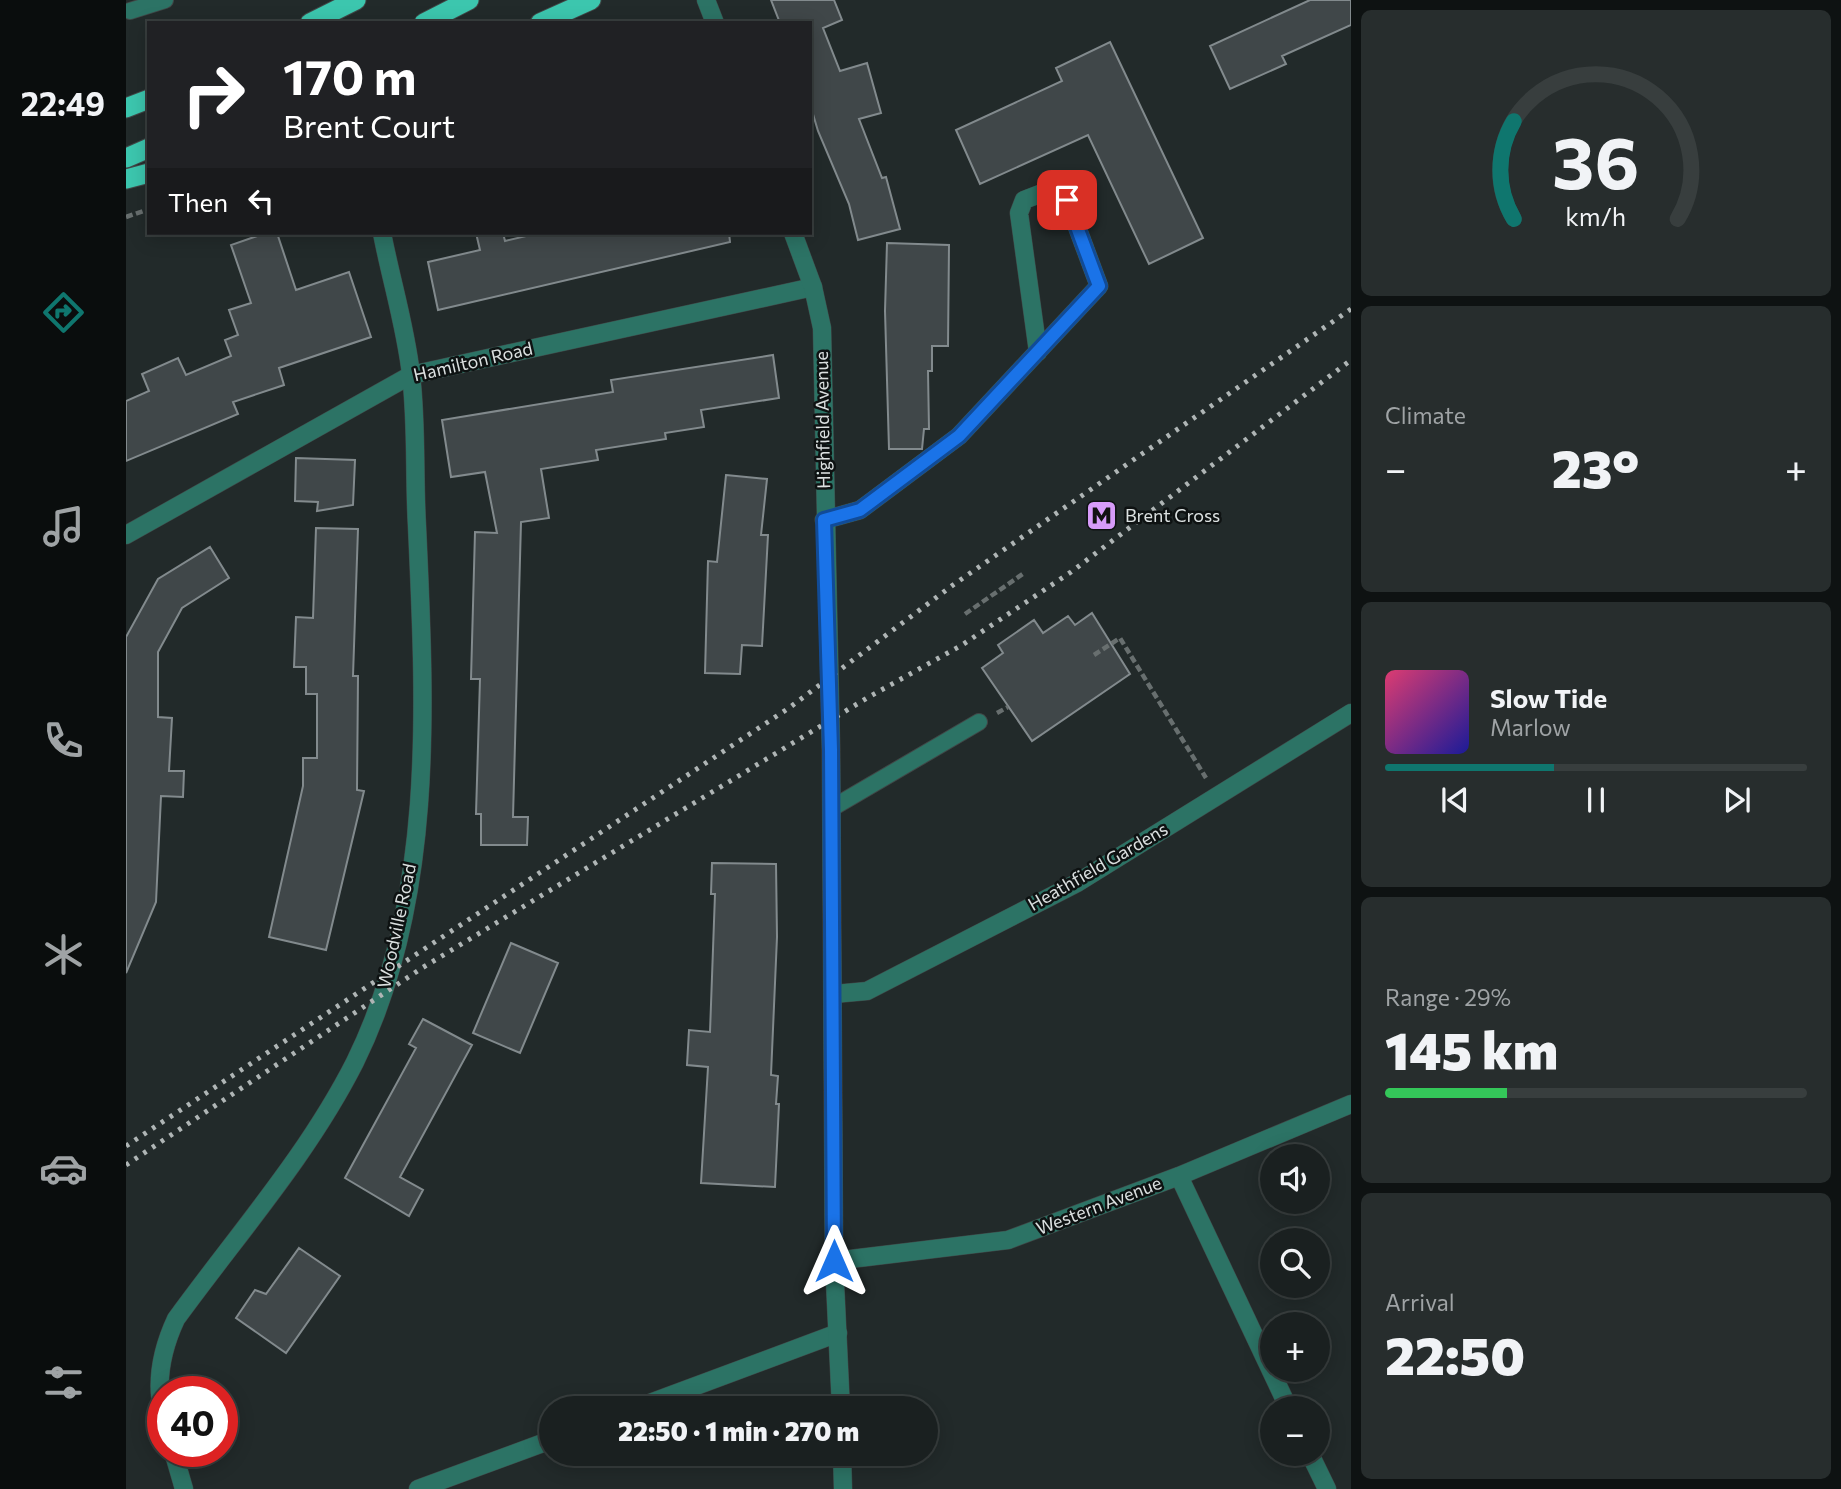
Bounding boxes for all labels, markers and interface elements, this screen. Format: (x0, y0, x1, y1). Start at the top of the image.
text: 170 m (283, 45, 416, 105)
icon: right (168, 49, 259, 140)
text: 22:49 (21, 83, 105, 123)
text: Brent Court (283, 105, 455, 145)
text: 36 (1552, 115, 1640, 204)
pin (1037, 170, 1097, 230)
icon: arrive (1048, 181, 1086, 219)
icon: left (242, 182, 280, 220)
text: Then (168, 186, 228, 217)
text: km/h (1566, 201, 1626, 231)
icon: directions (39, 288, 88, 337)
street label: Hamilton Road (411, 337, 534, 385)
street label: Highfield Avenue (810, 351, 834, 489)
text: Climate (1385, 401, 1466, 429)
text: 23° (1552, 435, 1639, 499)
text: − (1385, 444, 1407, 491)
text: + (1785, 444, 1807, 491)
metro station icon: Brent Cross (1085, 499, 1119, 533)
icon: music (39, 502, 88, 551)
place label: Brent Cross (1125, 504, 1220, 526)
text: Slow Tide (1490, 682, 1607, 713)
text: Marlow (1490, 713, 1571, 741)
icon: phone (39, 716, 88, 765)
icon: previous (1436, 781, 1474, 819)
icon: pause (1577, 781, 1615, 819)
icon: next (1718, 781, 1756, 819)
street label: Heathfield Gardens (1024, 817, 1171, 915)
street label: Woodville Road (372, 861, 420, 990)
icon: climate (39, 930, 88, 979)
text: Range · 29% (1385, 983, 1511, 1011)
text: 145 km (1385, 1017, 1558, 1081)
icon: car (39, 1144, 88, 1193)
map controls (1260, 1144, 1330, 1466)
button: sound (1260, 1144, 1330, 1214)
street label: Western Avenue (1033, 1171, 1164, 1239)
position arrow (797, 1224, 871, 1298)
button: search (1260, 1228, 1330, 1298)
text: Arrival (1385, 1288, 1455, 1316)
button: + (1260, 1312, 1330, 1382)
text: 22:50 (1385, 1322, 1525, 1386)
icon: filters (39, 1358, 88, 1407)
speed limit sign: 40 (147, 1376, 238, 1467)
button: − (1260, 1396, 1330, 1466)
text: 22:50 · 1 min · 270 m (618, 1415, 859, 1446)

